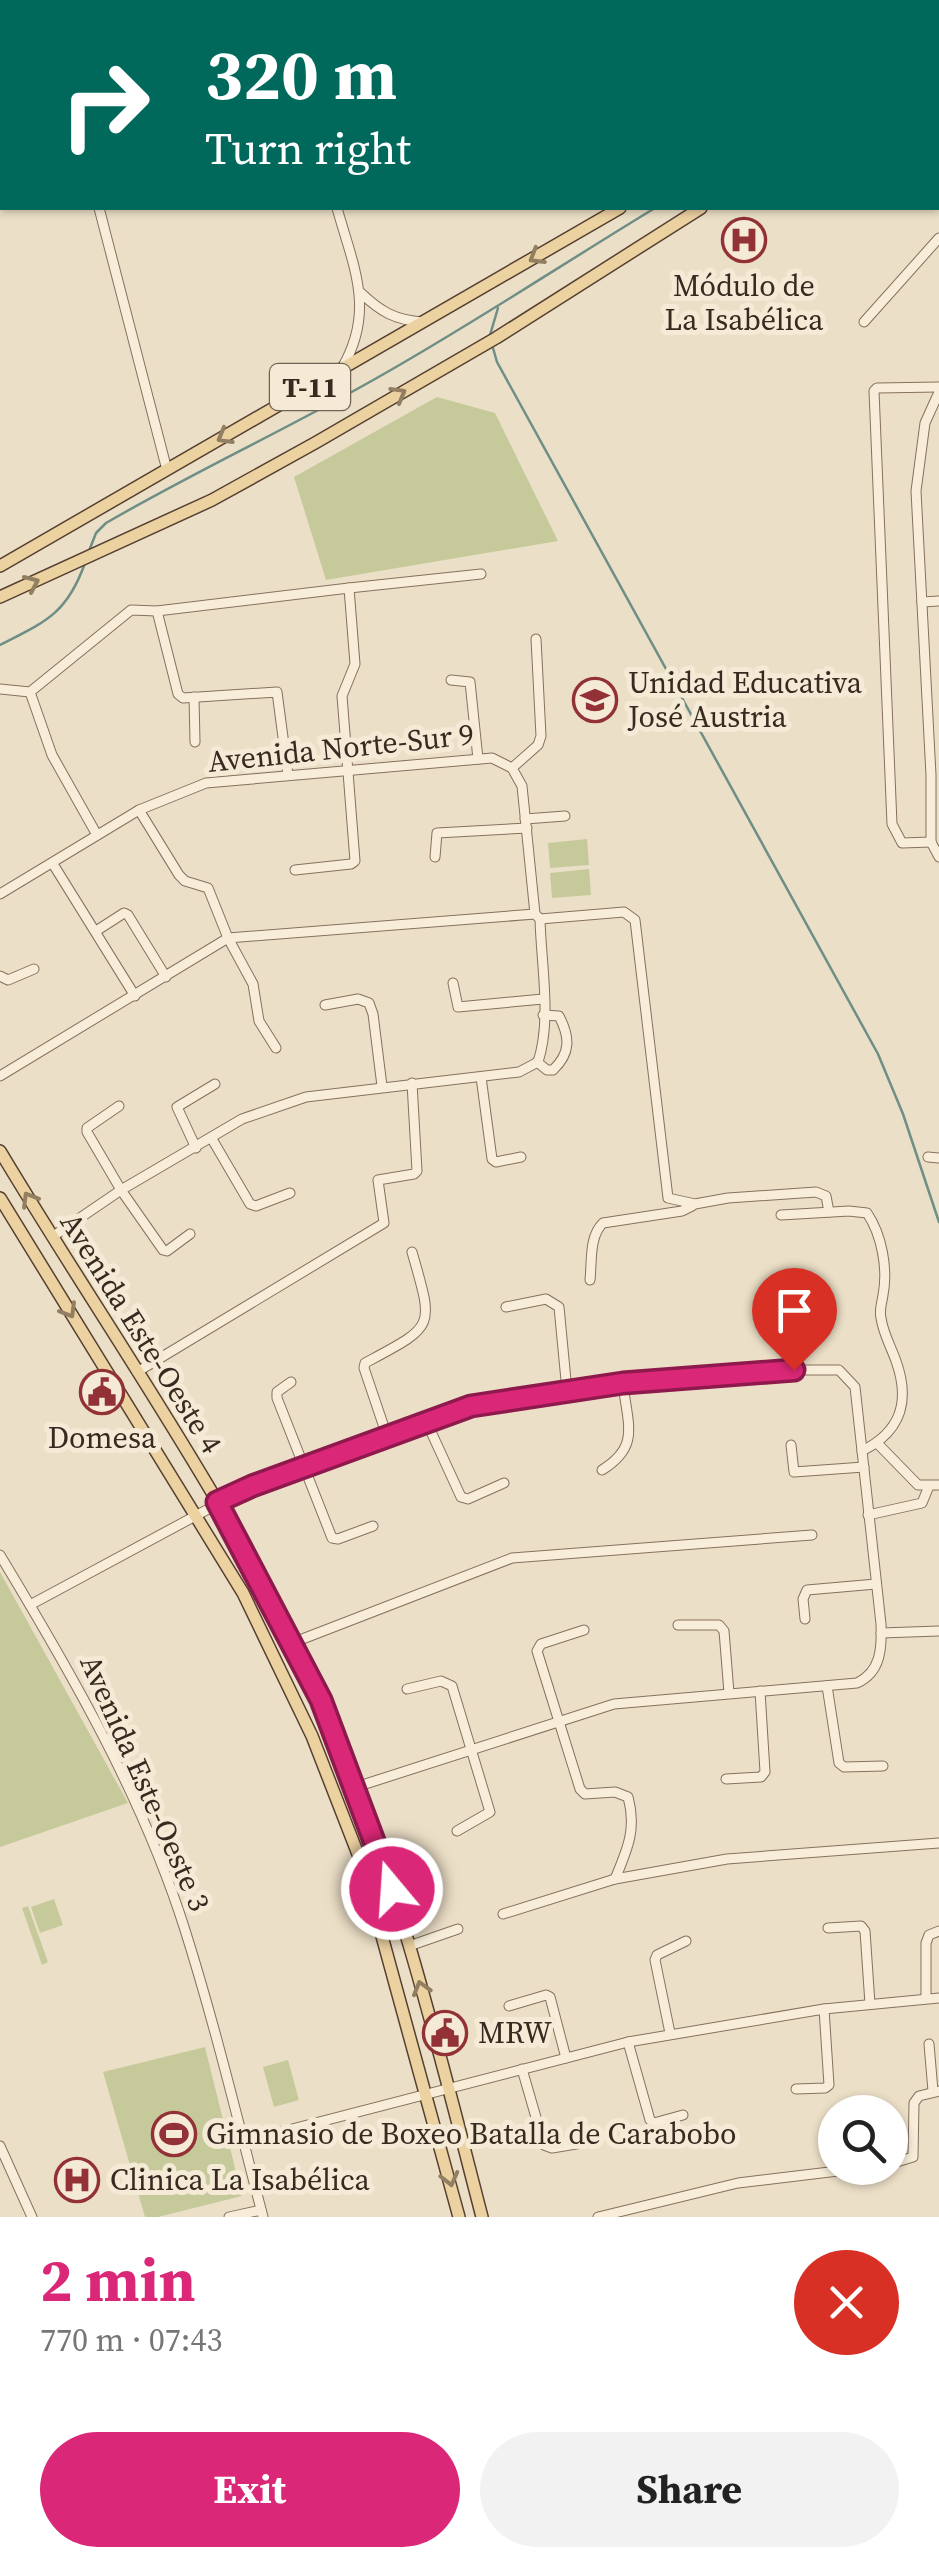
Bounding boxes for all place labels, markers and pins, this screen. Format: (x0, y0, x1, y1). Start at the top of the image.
hospital icon: Módulo de La Isabélica (721, 217, 767, 263)
place label: Módulo de La Isabélica (664, 265, 824, 340)
place label: Unidad Educativa José Austria (627, 662, 863, 737)
school or university icon: Unidad Educativa José Austria (572, 677, 618, 723)
pin (752, 1268, 837, 1371)
public building icon: Domesa (79, 1369, 125, 1415)
place label: Domesa (48, 1417, 157, 1458)
public building icon: MRW (422, 2010, 468, 2056)
place label: MRW (478, 2012, 552, 2053)
sports icon: Gimnasio de Boxeo Batalla de Carabobo (151, 2111, 197, 2157)
place label: Gimnasio de Boxeo Batalla de Carabobo (206, 2113, 737, 2154)
hospital icon: Clinica La Isabélica (54, 2157, 100, 2203)
place label: Clinica La Isabélica (110, 2159, 371, 2200)

